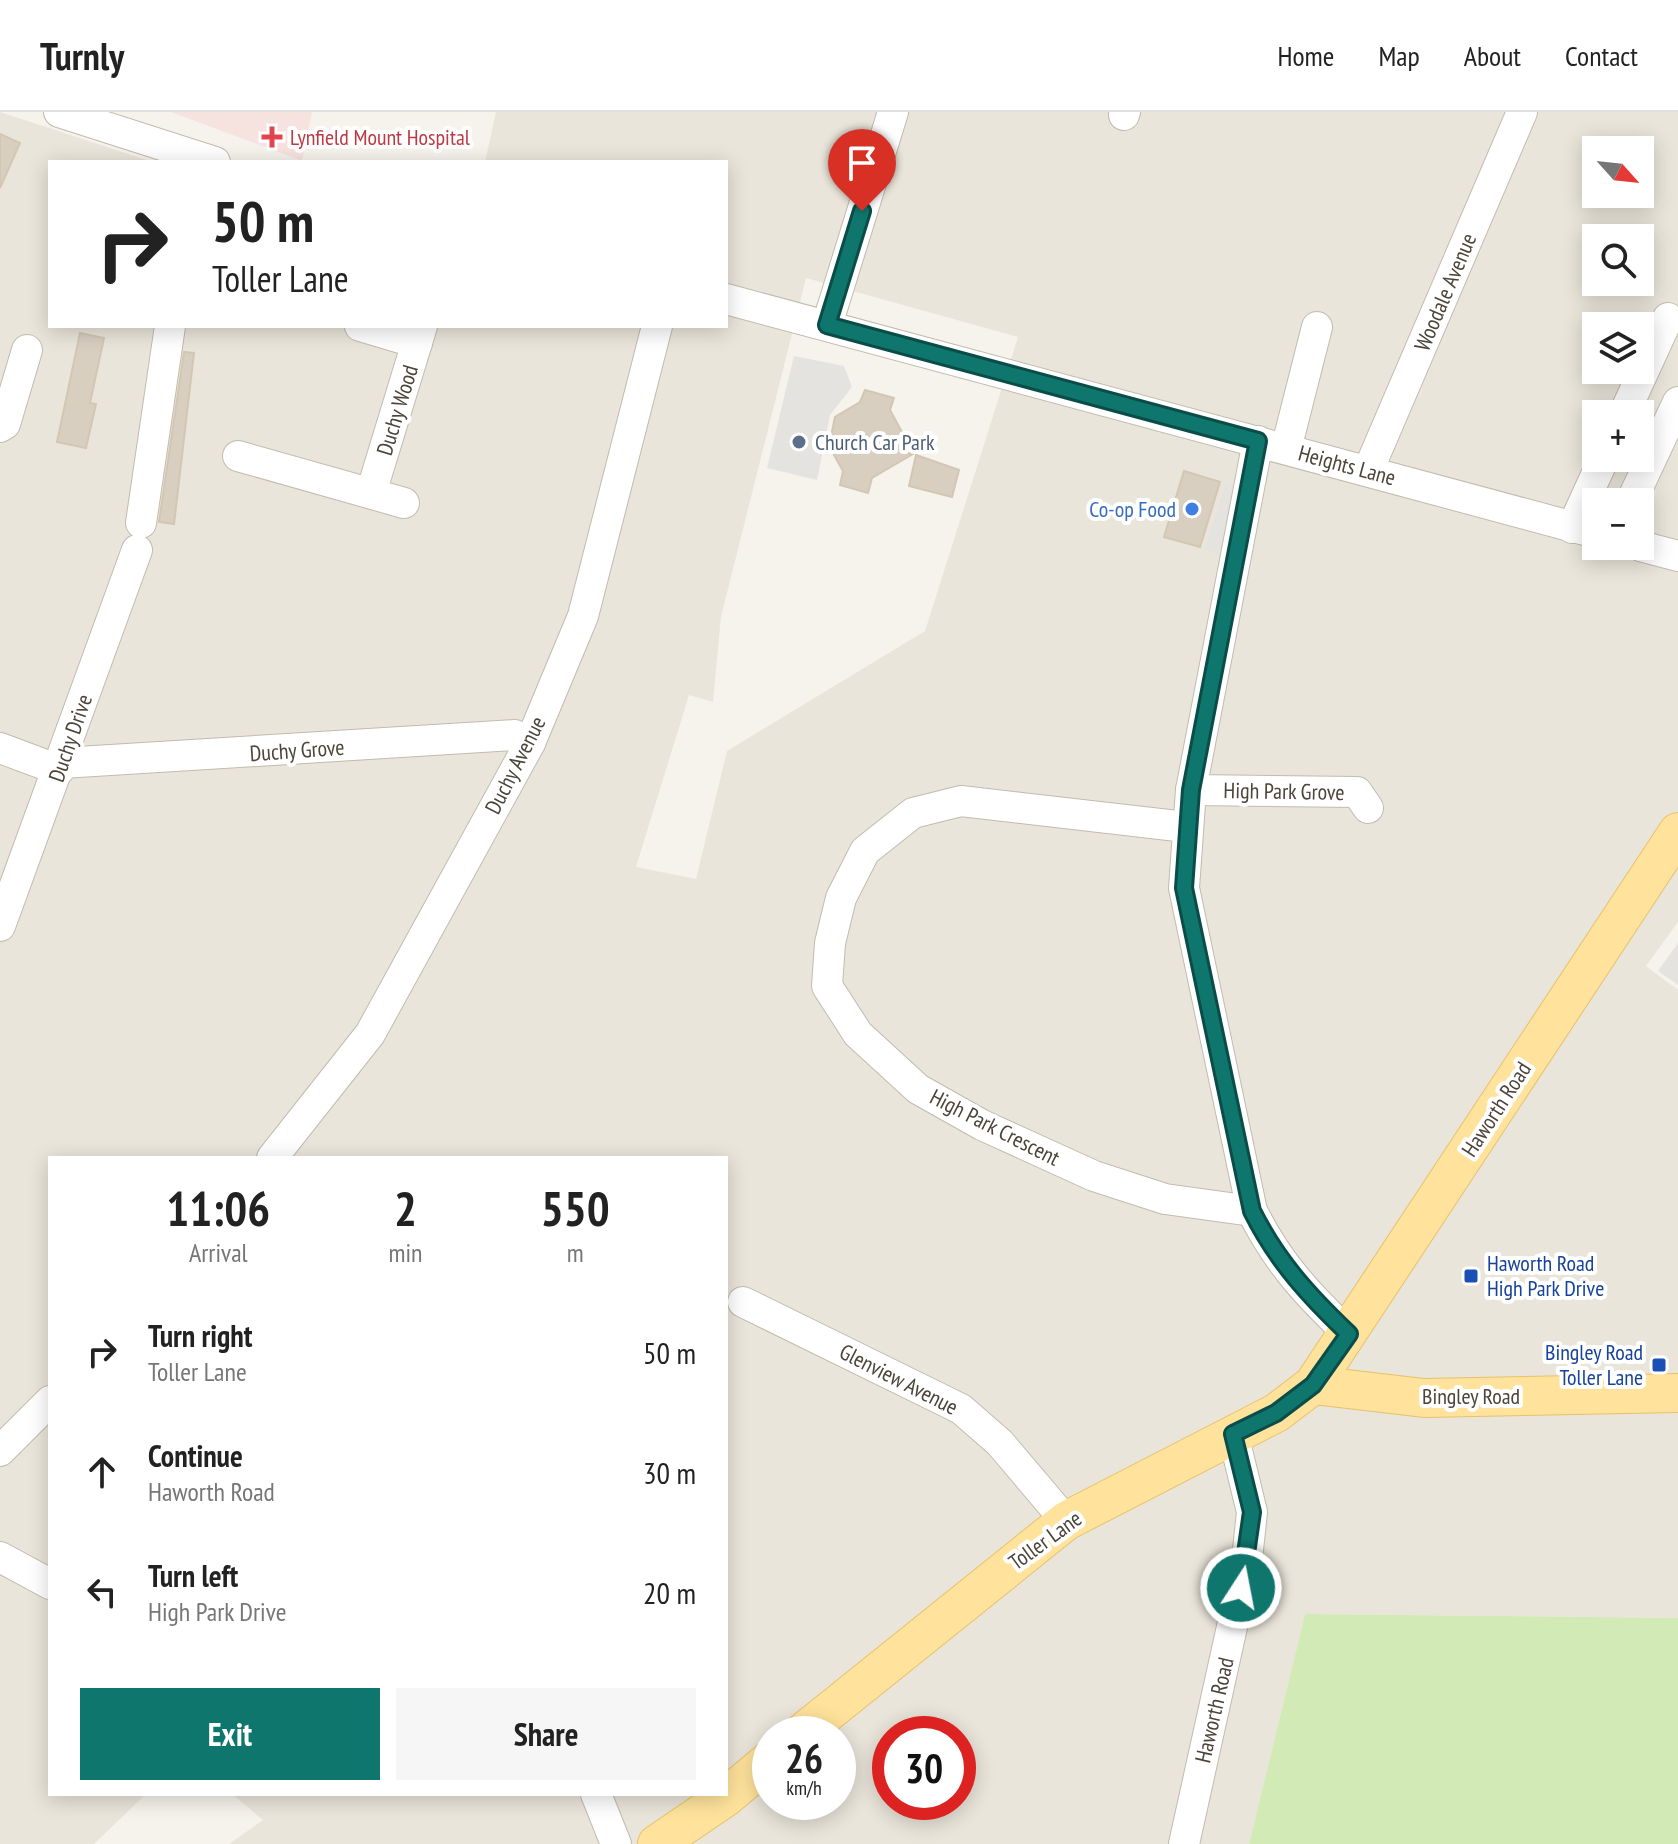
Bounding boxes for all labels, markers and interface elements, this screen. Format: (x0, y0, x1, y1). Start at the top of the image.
text: Turnly (40, 31, 124, 80)
text: Home (1278, 37, 1334, 74)
text: Map (1378, 37, 1420, 74)
text: About (1464, 37, 1521, 74)
text: Contact (1565, 37, 1638, 74)
place label: Lynfield Mount Hospital (290, 123, 471, 151)
marker: Lynfield Mount Hospital (261, 126, 283, 148)
pin (828, 129, 896, 211)
north arrow (1582, 136, 1654, 208)
map controls (1582, 136, 1654, 560)
icon: arrive (840, 141, 884, 185)
text: 50 m (212, 185, 314, 257)
icon: right (80, 192, 184, 296)
button: search (1582, 224, 1654, 296)
street label: Woodale Avenue (1408, 229, 1482, 355)
text: Toller Lane (212, 255, 349, 302)
button: layers (1582, 312, 1654, 384)
street label: Duchy Wood (370, 361, 424, 459)
button: + (1582, 400, 1654, 472)
place label: Church Car Park (815, 428, 935, 456)
marker: Church Car Park (790, 433, 808, 451)
street label: Heights Lane (1295, 439, 1399, 491)
button: − (1582, 488, 1654, 560)
place label: Co-op Food (1089, 495, 1176, 523)
marker: Co-op Food (1183, 500, 1201, 518)
street label: Duchy Drive (42, 690, 98, 786)
street label: Duchy Avenue (478, 711, 552, 819)
street label: Duchy Grove (249, 733, 345, 767)
street label: High Park Grove (1223, 776, 1345, 806)
street label: Haworth Road (1455, 1056, 1537, 1162)
street label: High Park Crescent (925, 1082, 1065, 1172)
text: 11:06 (166, 1177, 270, 1239)
text: 2 (394, 1177, 417, 1239)
text: 550 (541, 1177, 610, 1239)
text: Arrival (189, 1236, 248, 1269)
text: min (388, 1236, 422, 1269)
text: m (567, 1236, 584, 1269)
place label: Haworth Road High Park Drive (1487, 1249, 1604, 1302)
marker: Haworth Road High Park Drive (1462, 1267, 1480, 1285)
text: Turn right (148, 1316, 252, 1355)
icon: right (80, 1330, 124, 1374)
text: 50 m (643, 1333, 696, 1372)
street label: Glenview Avenue (835, 1337, 963, 1421)
place label: Bingley Road Toller Lane (1545, 1338, 1643, 1391)
text: Toller Lane (148, 1355, 247, 1388)
marker: Bingley Road Toller Lane (1650, 1356, 1668, 1374)
street label: Bingley Road (1422, 1382, 1520, 1410)
text: Continue (148, 1436, 243, 1475)
icon: ahead (80, 1450, 124, 1494)
text: 30 m (643, 1453, 696, 1492)
text: Haworth Road (148, 1475, 275, 1508)
street label: Toller Lane (1003, 1504, 1087, 1576)
position arrow (1199, 1546, 1283, 1630)
text: Turn left (148, 1556, 238, 1595)
icon: left (80, 1570, 124, 1614)
text: 20 m (643, 1573, 696, 1612)
text: High Park Drive (148, 1595, 287, 1628)
street label: Haworth Road (1188, 1655, 1240, 1765)
button: Exit (80, 1688, 380, 1780)
button: Share (396, 1688, 696, 1780)
speed limit sign: 30 (872, 1716, 976, 1820)
text: 26 (785, 1732, 823, 1784)
text: km/h (786, 1775, 822, 1801)

